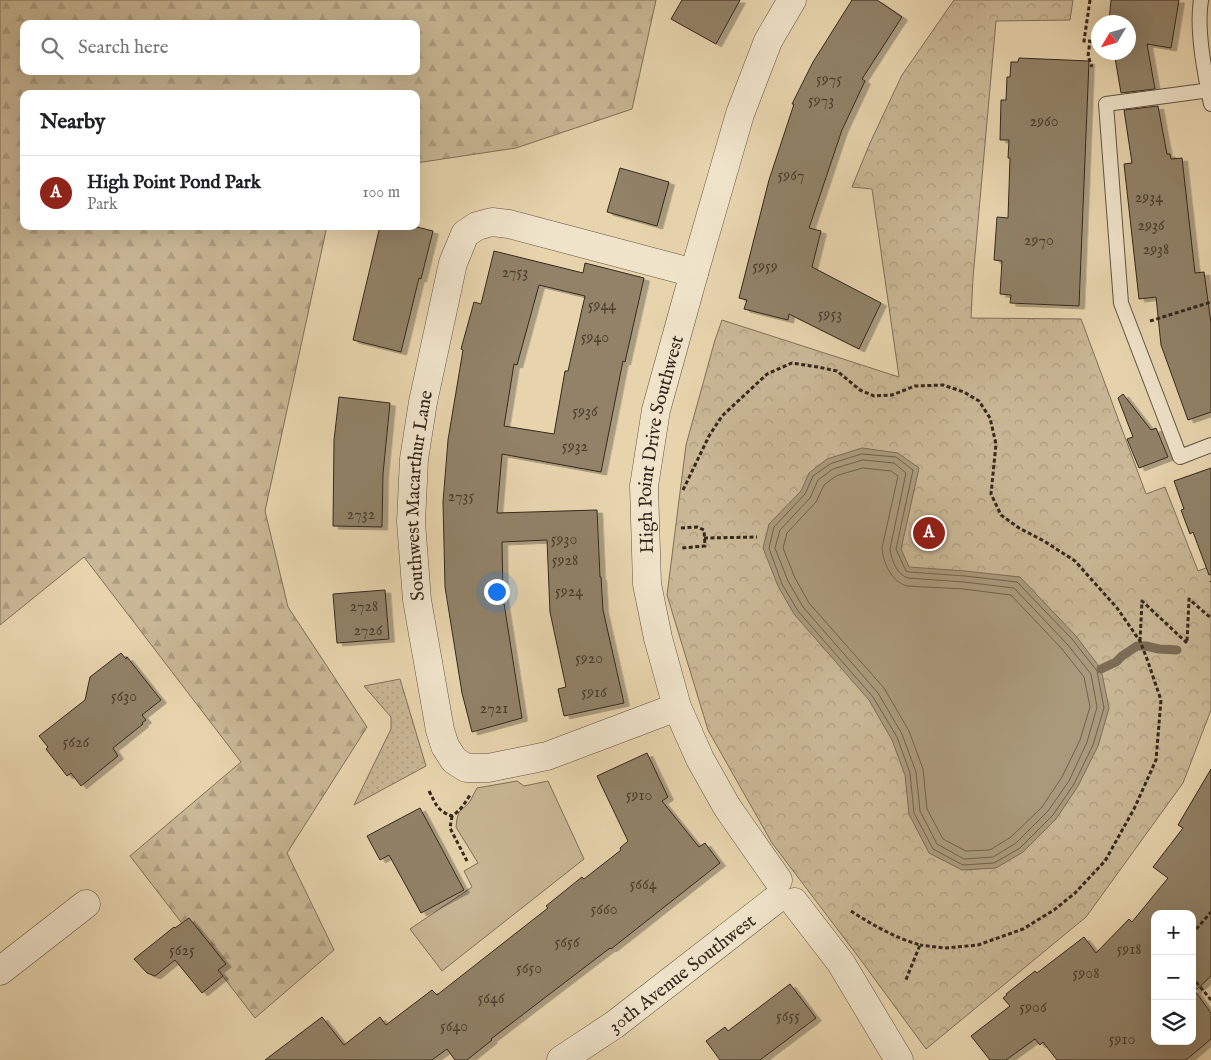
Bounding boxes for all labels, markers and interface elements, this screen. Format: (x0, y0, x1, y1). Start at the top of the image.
north arrow (1091, 15, 1136, 60)
search box (20, 20, 420, 75)
icon: search (38, 34, 66, 62)
text: Search here (78, 36, 169, 60)
house number: 5975 (816, 70, 842, 90)
house number: 5973 (808, 91, 834, 111)
text: Nearby (40, 109, 105, 136)
house number: 2960 (1029, 112, 1059, 132)
house number: 5967 (777, 166, 805, 186)
text: High Point Pond Park (87, 171, 261, 195)
text: A (51, 183, 61, 203)
text: 100 m (363, 183, 400, 203)
house number: 2934 (1135, 188, 1163, 208)
text: Park (87, 195, 117, 215)
house number: 2936 (1137, 216, 1165, 236)
house number: 2970 (1024, 231, 1054, 251)
house number: 2938 (1143, 240, 1169, 260)
house number: 5959 (752, 257, 778, 277)
house number: 2753 (502, 263, 528, 283)
house number: 5944 (588, 296, 616, 316)
house number: 5953 (818, 305, 842, 325)
house number: 5940 (581, 328, 609, 348)
street label: High Point Drive Southwest (634, 333, 690, 554)
street label: Southwest Macarthur Lane (401, 388, 439, 602)
house number: 5936 (572, 402, 598, 422)
house number: 5932 (562, 437, 588, 457)
house number: 2735 (448, 487, 474, 507)
house number: 2732 (347, 505, 375, 525)
pin: A (913, 514, 945, 552)
house number: 5930 (551, 530, 577, 550)
house number: 5928 (552, 551, 578, 571)
your location (484, 579, 510, 605)
house number: 5924 (555, 582, 583, 602)
house number: 2728 (350, 597, 378, 617)
house number: 2726 (353, 621, 383, 641)
house number: 5920 (575, 649, 603, 669)
house number: 5916 (581, 683, 607, 703)
house number: 5630 (111, 687, 137, 707)
house number: 2721 (480, 699, 508, 719)
house number: 5626 (63, 733, 90, 753)
house number: 5910 (626, 786, 652, 806)
house number: 5664 (629, 875, 657, 895)
house number: 5660 (590, 900, 618, 920)
street label: 30th Avenue Southwest (605, 909, 762, 1039)
map controls (1151, 910, 1196, 1045)
button: + (1151, 910, 1196, 955)
house number: 5656 (555, 933, 580, 953)
house number: 5918 (1117, 940, 1141, 960)
house number: 5625 (169, 941, 195, 961)
button: − (1151, 955, 1196, 1000)
house number: 5650 (516, 959, 542, 979)
house number: 5908 (1073, 964, 1099, 984)
house number: 5646 (477, 989, 505, 1009)
house number: 5906 (1019, 998, 1047, 1018)
button: layers (1151, 1000, 1196, 1045)
house number: 5655 (776, 1007, 800, 1027)
house number: 5640 (440, 1017, 468, 1037)
house number: 5910 (1109, 1030, 1135, 1050)

